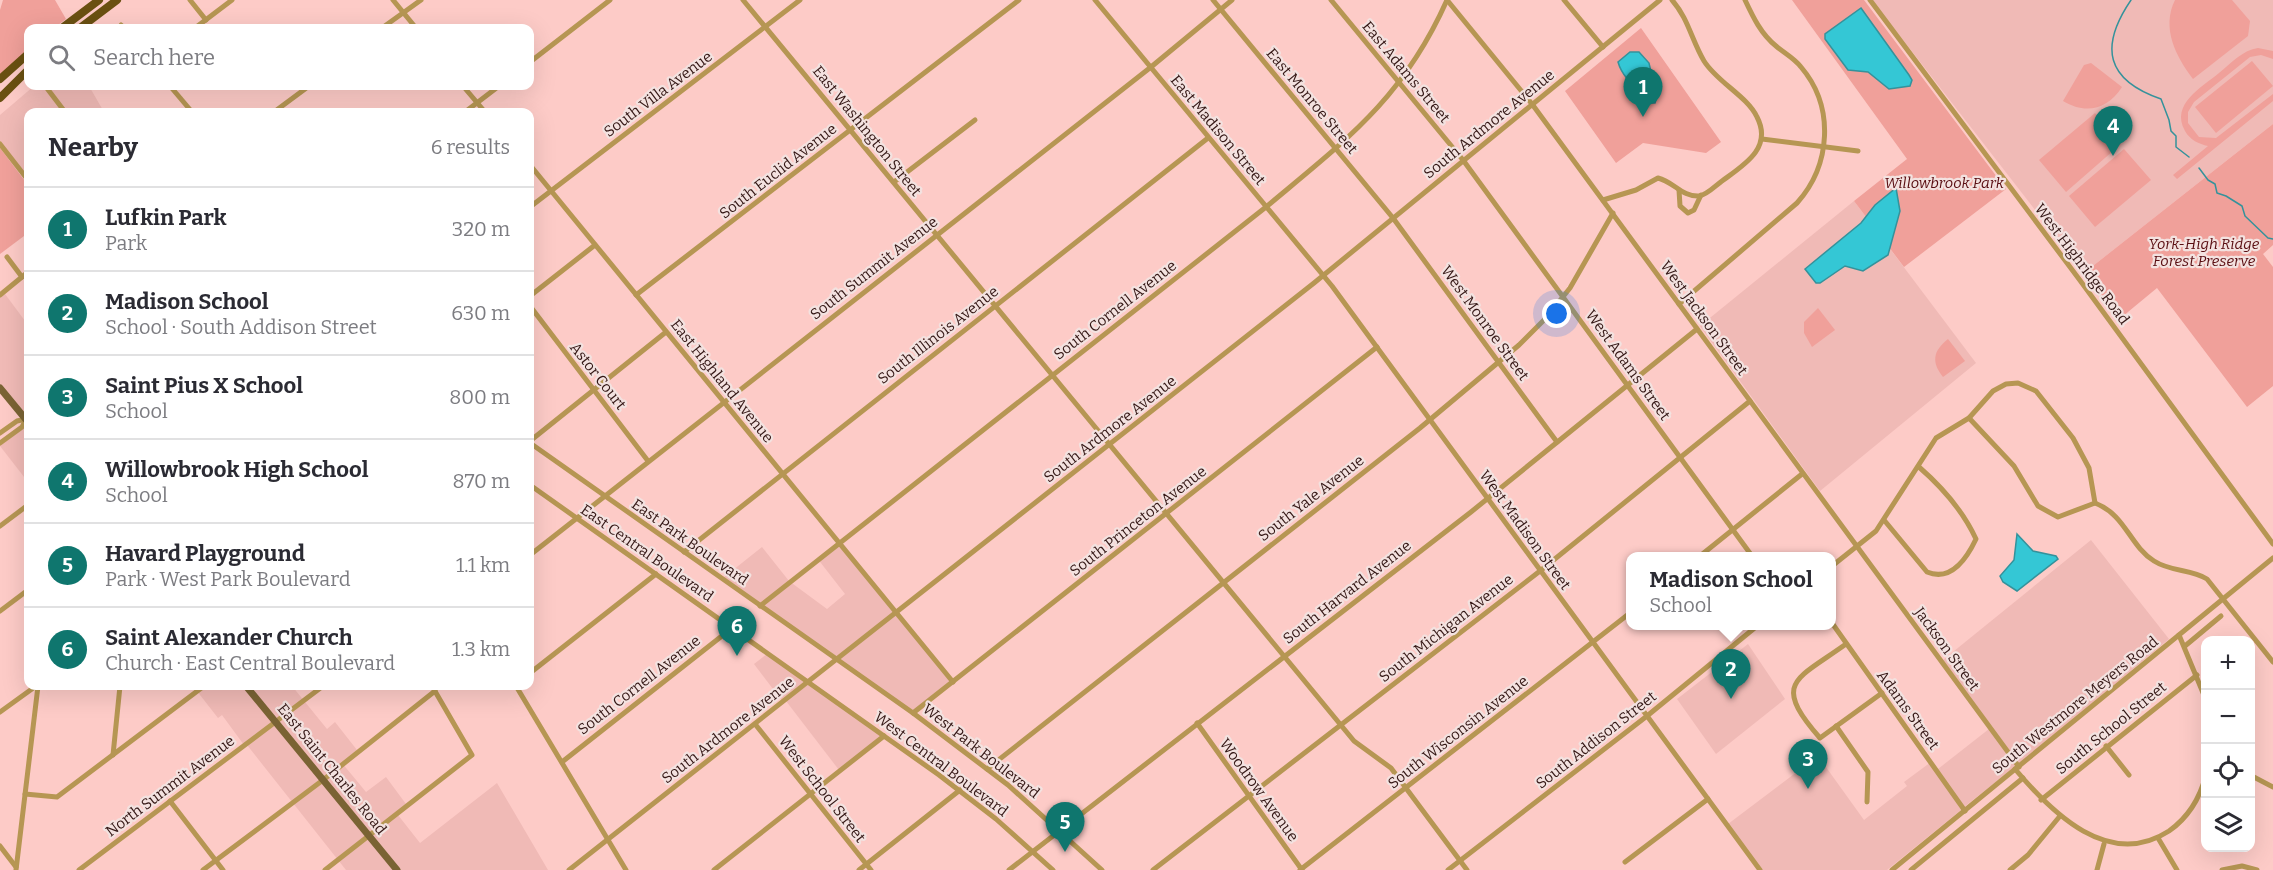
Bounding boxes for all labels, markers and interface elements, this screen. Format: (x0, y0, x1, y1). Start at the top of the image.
street label: East Adams Street (1358, 18, 1454, 127)
search box (24, 24, 534, 90)
icon: search (45, 41, 78, 74)
text: Search here (93, 44, 215, 71)
street label: East Monroe Street (1263, 44, 1362, 158)
street label: South Villa Avenue (600, 47, 716, 141)
street label: East Washington Street (809, 62, 926, 200)
street label: South Ardmore Avenue (1420, 66, 1558, 182)
pin: 1 (1624, 68, 1662, 117)
street label: East Madison Street (1167, 71, 1270, 189)
pin: 4 (2094, 106, 2132, 156)
street label: South Euclid Avenue (716, 120, 840, 222)
text: Nearby (48, 132, 138, 163)
text: 6 results (431, 135, 510, 159)
park label: Willowbrook Park (1884, 174, 2005, 192)
street label: West Highridge Road (2031, 200, 2133, 328)
text: Lufkin Park (105, 204, 227, 231)
street label: South Summit Avenue (807, 213, 941, 323)
text: 1 (63, 217, 72, 241)
text: 320 m (452, 217, 510, 241)
text: Park (105, 231, 147, 255)
park label: York-High Ridge Forest Preserve (2149, 235, 2260, 270)
street label: South Cornell Avenue (1050, 257, 1180, 363)
street label: West Jackson Street (1656, 257, 1752, 379)
street label: West Monroe Street (1437, 262, 1533, 384)
street label: South Illinois Avenue (874, 282, 1002, 388)
text: Madison School (105, 288, 269, 315)
your location (1542, 299, 1571, 328)
text: 2 (62, 301, 73, 325)
text: 630 m (451, 301, 510, 325)
street label: West Adams Street (1582, 306, 1674, 424)
text: School · South Addison Street (105, 315, 377, 339)
street label: East Highland Avenue (667, 316, 777, 446)
street label: Astor Court (566, 339, 630, 414)
text: Saint Pius X School (105, 372, 303, 399)
street label: South Ardmore Avenue (1040, 372, 1180, 486)
text: 3 (62, 385, 73, 409)
text: 800 m (449, 385, 510, 409)
text: School (105, 399, 168, 423)
street label: South Yale Avenue (1255, 451, 1367, 545)
text: Willowbrook High School (105, 456, 369, 483)
street label: South Princeton Avenue (1066, 462, 1210, 580)
street label: West Madison Street (1476, 467, 1575, 594)
text: 4 (61, 469, 74, 493)
text: 870 m (452, 469, 510, 493)
text: School (105, 483, 168, 507)
street label: East Park Boulevard (628, 495, 752, 589)
street label: East Central Boulevard (577, 500, 717, 606)
street label: South Harvard Avenue (1279, 536, 1415, 648)
text: Havard Playground (105, 540, 305, 567)
popup (1626, 552, 1836, 630)
text: 5 (62, 553, 73, 577)
text: 1.1 km (456, 553, 510, 577)
text: Madison School (1649, 566, 1813, 593)
text: Park · West Park Boulevard (105, 567, 351, 591)
street label: South Michigan Avenue (1375, 570, 1517, 686)
text: School (1649, 593, 1712, 617)
street label: Jackson Street (1910, 603, 1984, 695)
pin: 6 (718, 606, 756, 656)
text: Saint Alexander Church (105, 624, 353, 651)
street label: South Cornell Avenue (574, 632, 704, 738)
street label: South Westmore Meyers Road (1988, 632, 2162, 778)
map controls (2201, 636, 2255, 852)
button: + (2201, 636, 2255, 690)
text: 6 (62, 637, 73, 661)
text: 1.3 km (452, 637, 510, 661)
pin: 2 (1712, 650, 1750, 699)
text: Church · East Central Boulevard (105, 651, 395, 675)
street label: Adams Street (1873, 667, 1943, 754)
street label: South Wisconsin Avenue (1384, 672, 1532, 792)
street label: South Ardmore Avenue (658, 673, 798, 787)
street label: South School Street (2052, 678, 2170, 778)
street label: South Addison Street (1532, 687, 1660, 793)
button: − (2201, 690, 2255, 744)
street label: East Saint Charles Road (274, 700, 390, 838)
street label: West Park Boulevard (919, 700, 1043, 802)
street label: West Central Boulevard (871, 708, 1011, 820)
street label: North Summit Avenue (102, 732, 238, 840)
street label: West School Street (775, 732, 870, 846)
street label: Woodrow Avenue (1216, 735, 1302, 845)
pin: 3 (1788, 740, 1828, 789)
button: locate (2201, 744, 2255, 798)
button: layers (2201, 798, 2255, 852)
pin: 5 (1046, 802, 1084, 852)

